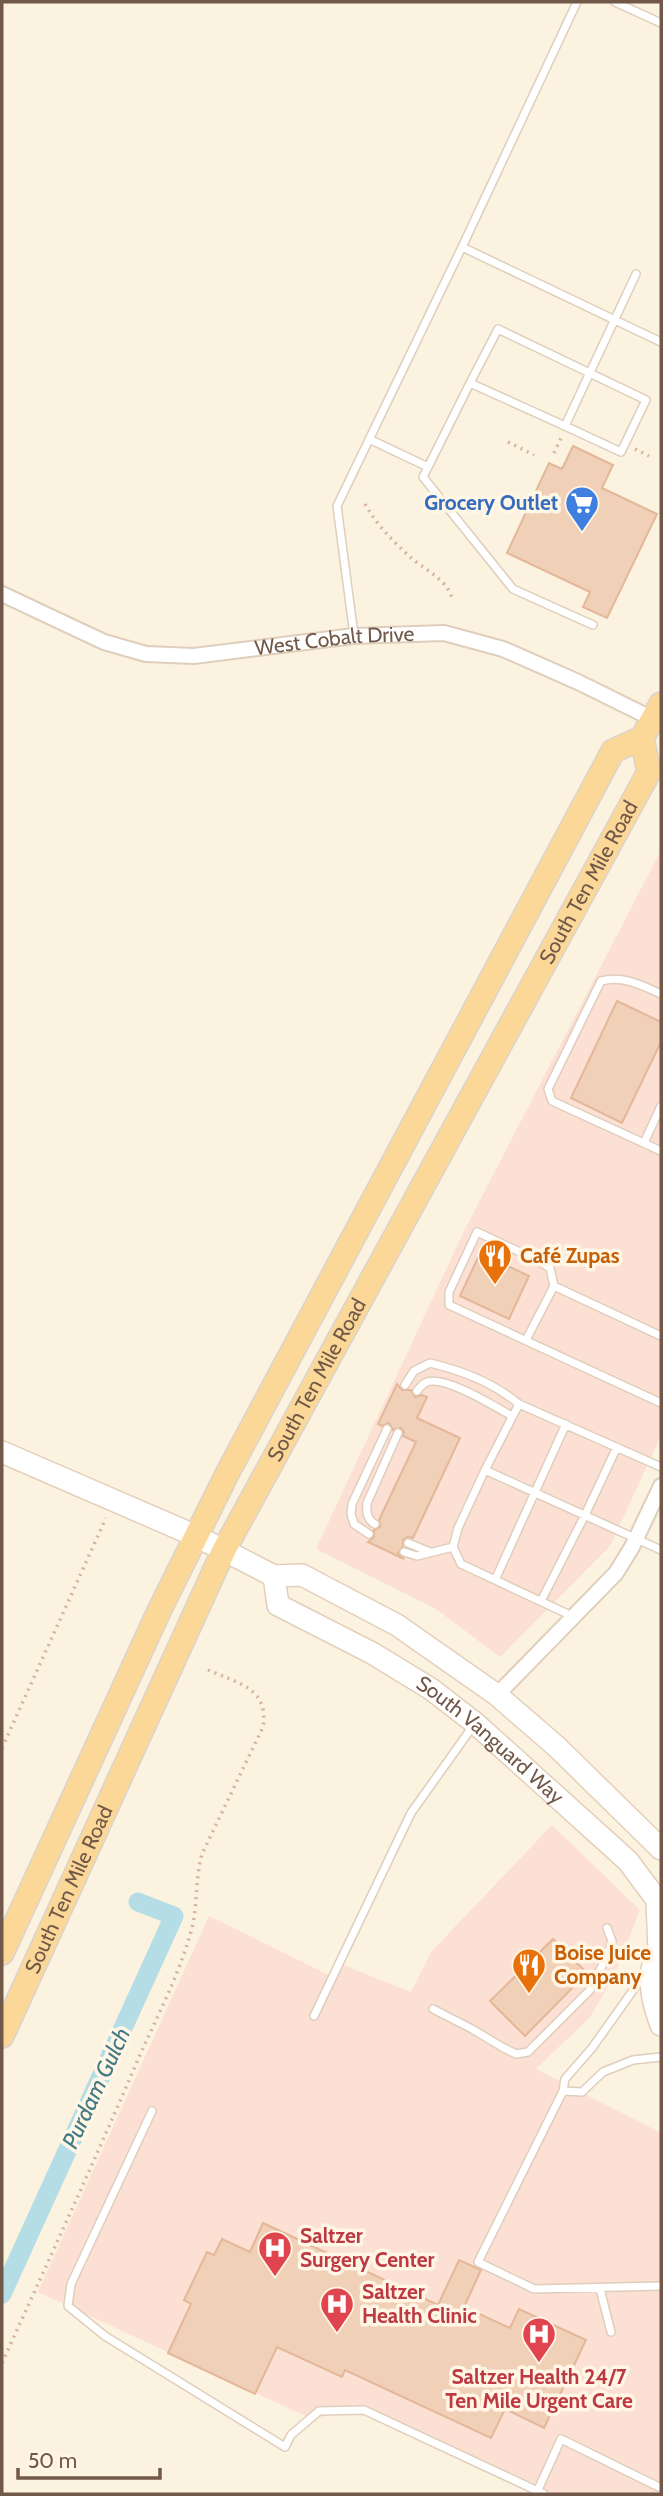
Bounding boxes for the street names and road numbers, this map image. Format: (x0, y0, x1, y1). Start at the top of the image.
street label: West Cobalt Drive (253, 621, 415, 660)
street label: South Ten Mile Road (534, 796, 643, 968)
street label: South Ten Mile Road (262, 1294, 371, 1466)
street label: South Vanguard Way (412, 1670, 570, 1809)
street label: South Ten Mile Road (19, 1801, 118, 1977)

